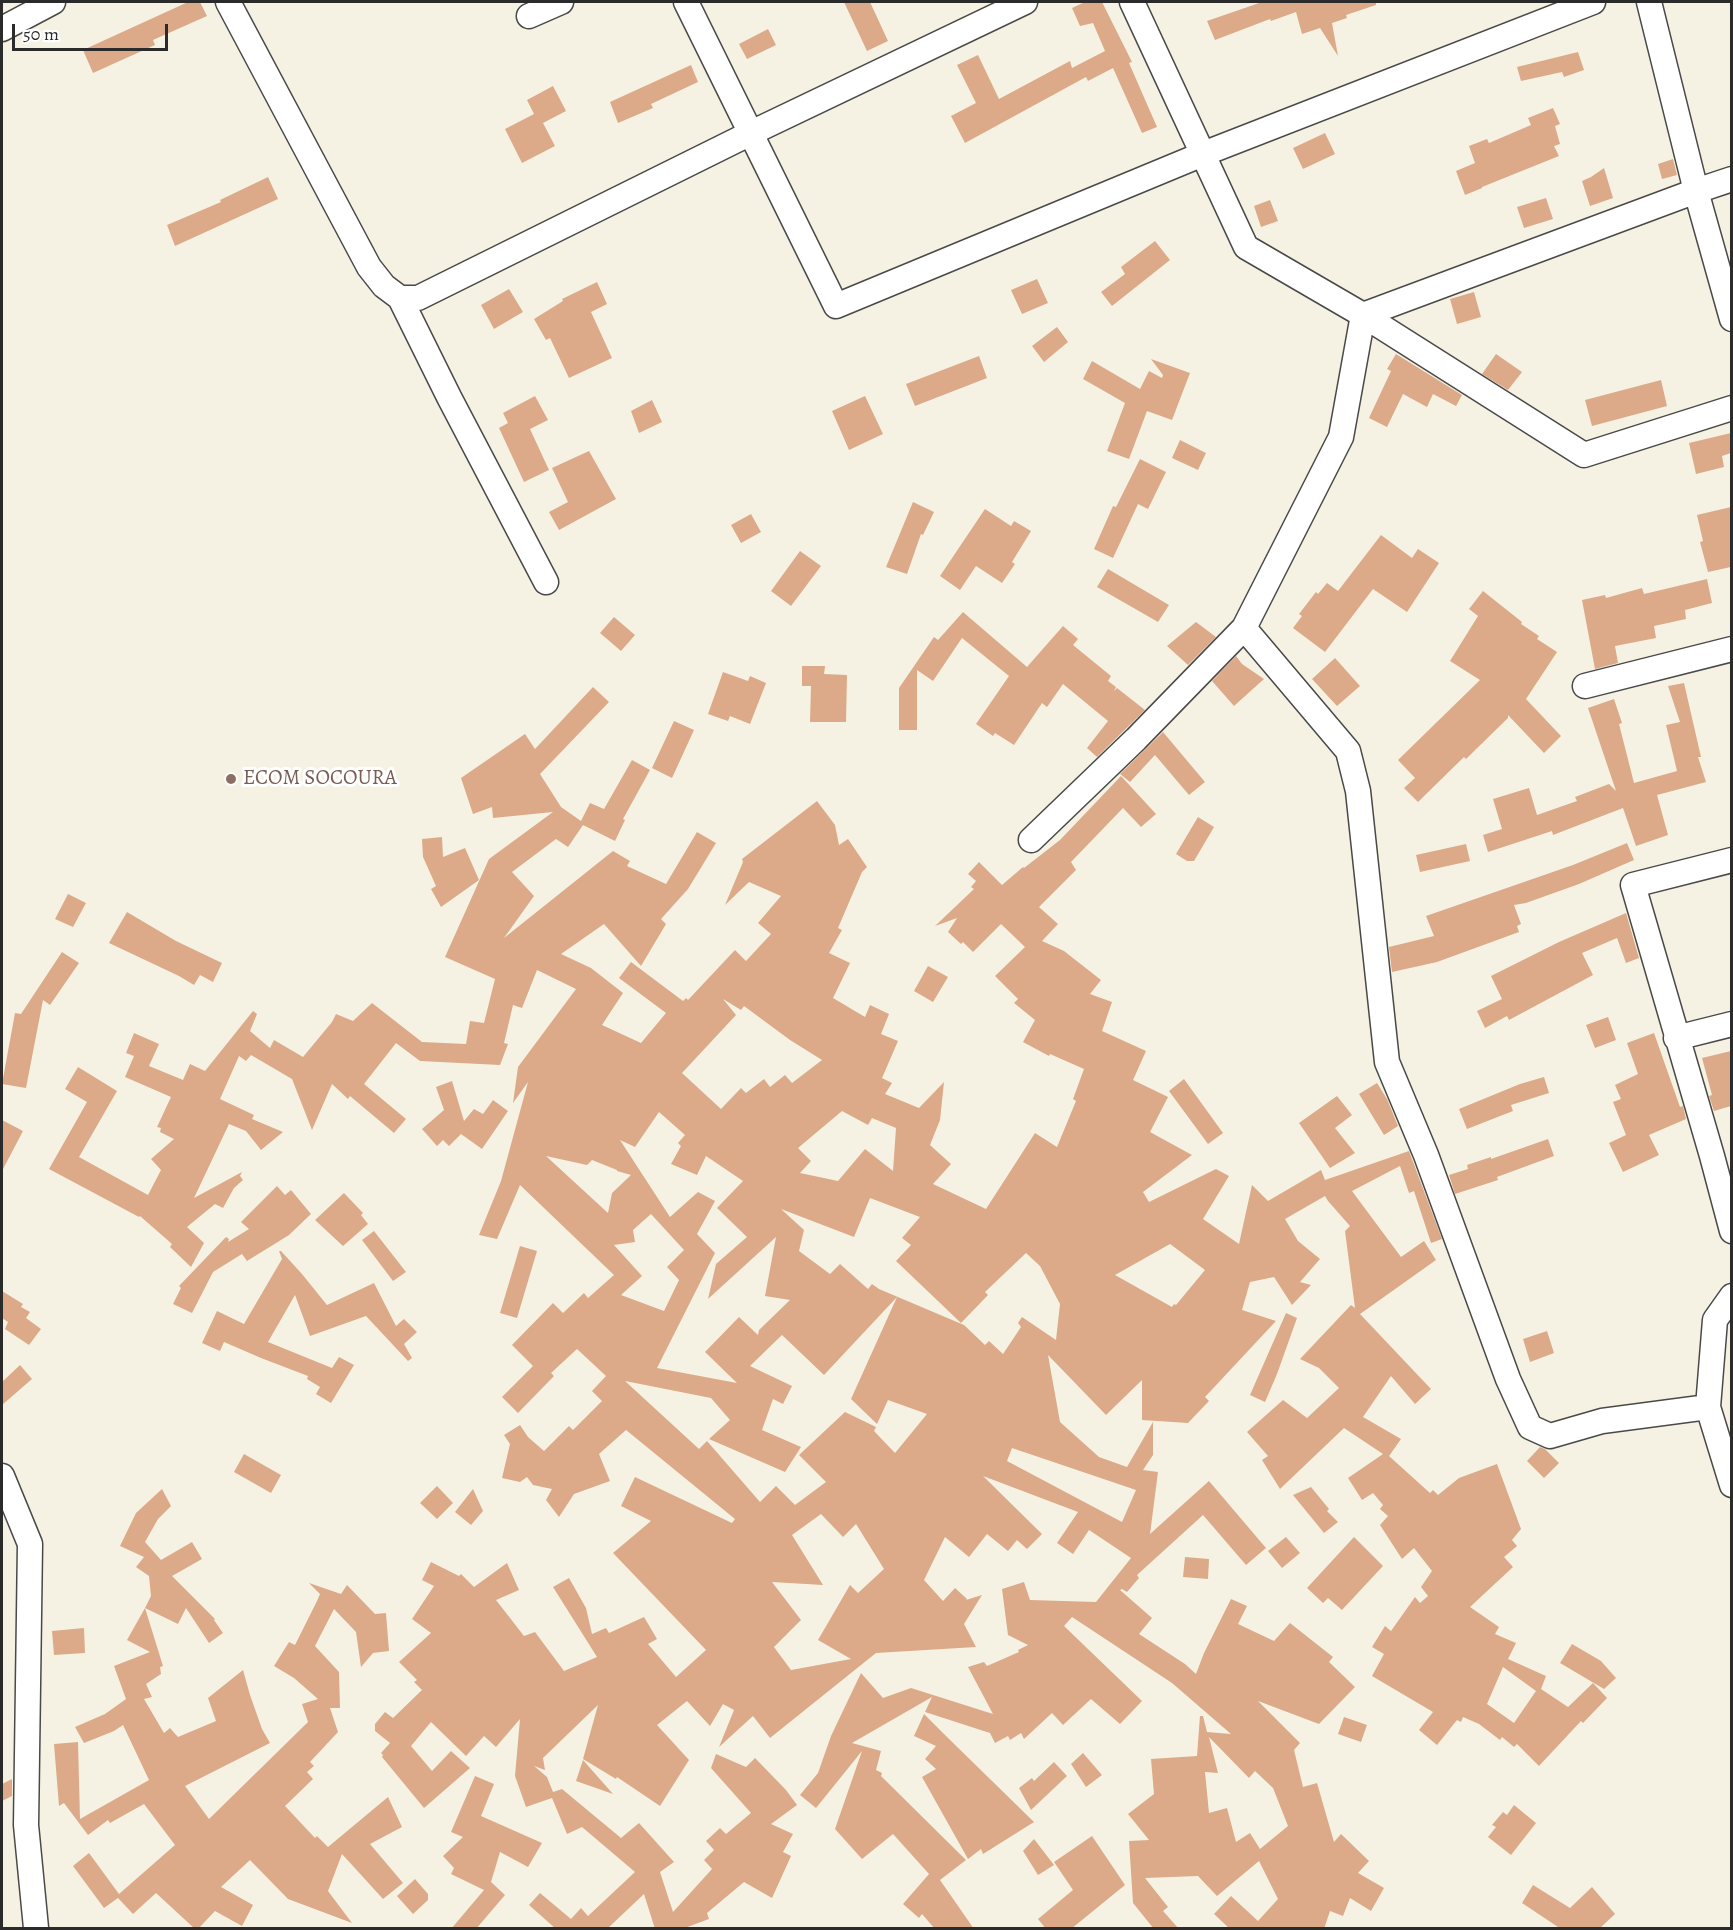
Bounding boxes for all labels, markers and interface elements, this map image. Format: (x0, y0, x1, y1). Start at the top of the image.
scale bar (15, 12, 171, 50)
text: 50 m (23, 22, 59, 46)
place label: ECOM SOCOURA (243, 766, 397, 792)
marker: ECOM SOCOURA (224, 772, 238, 786)

